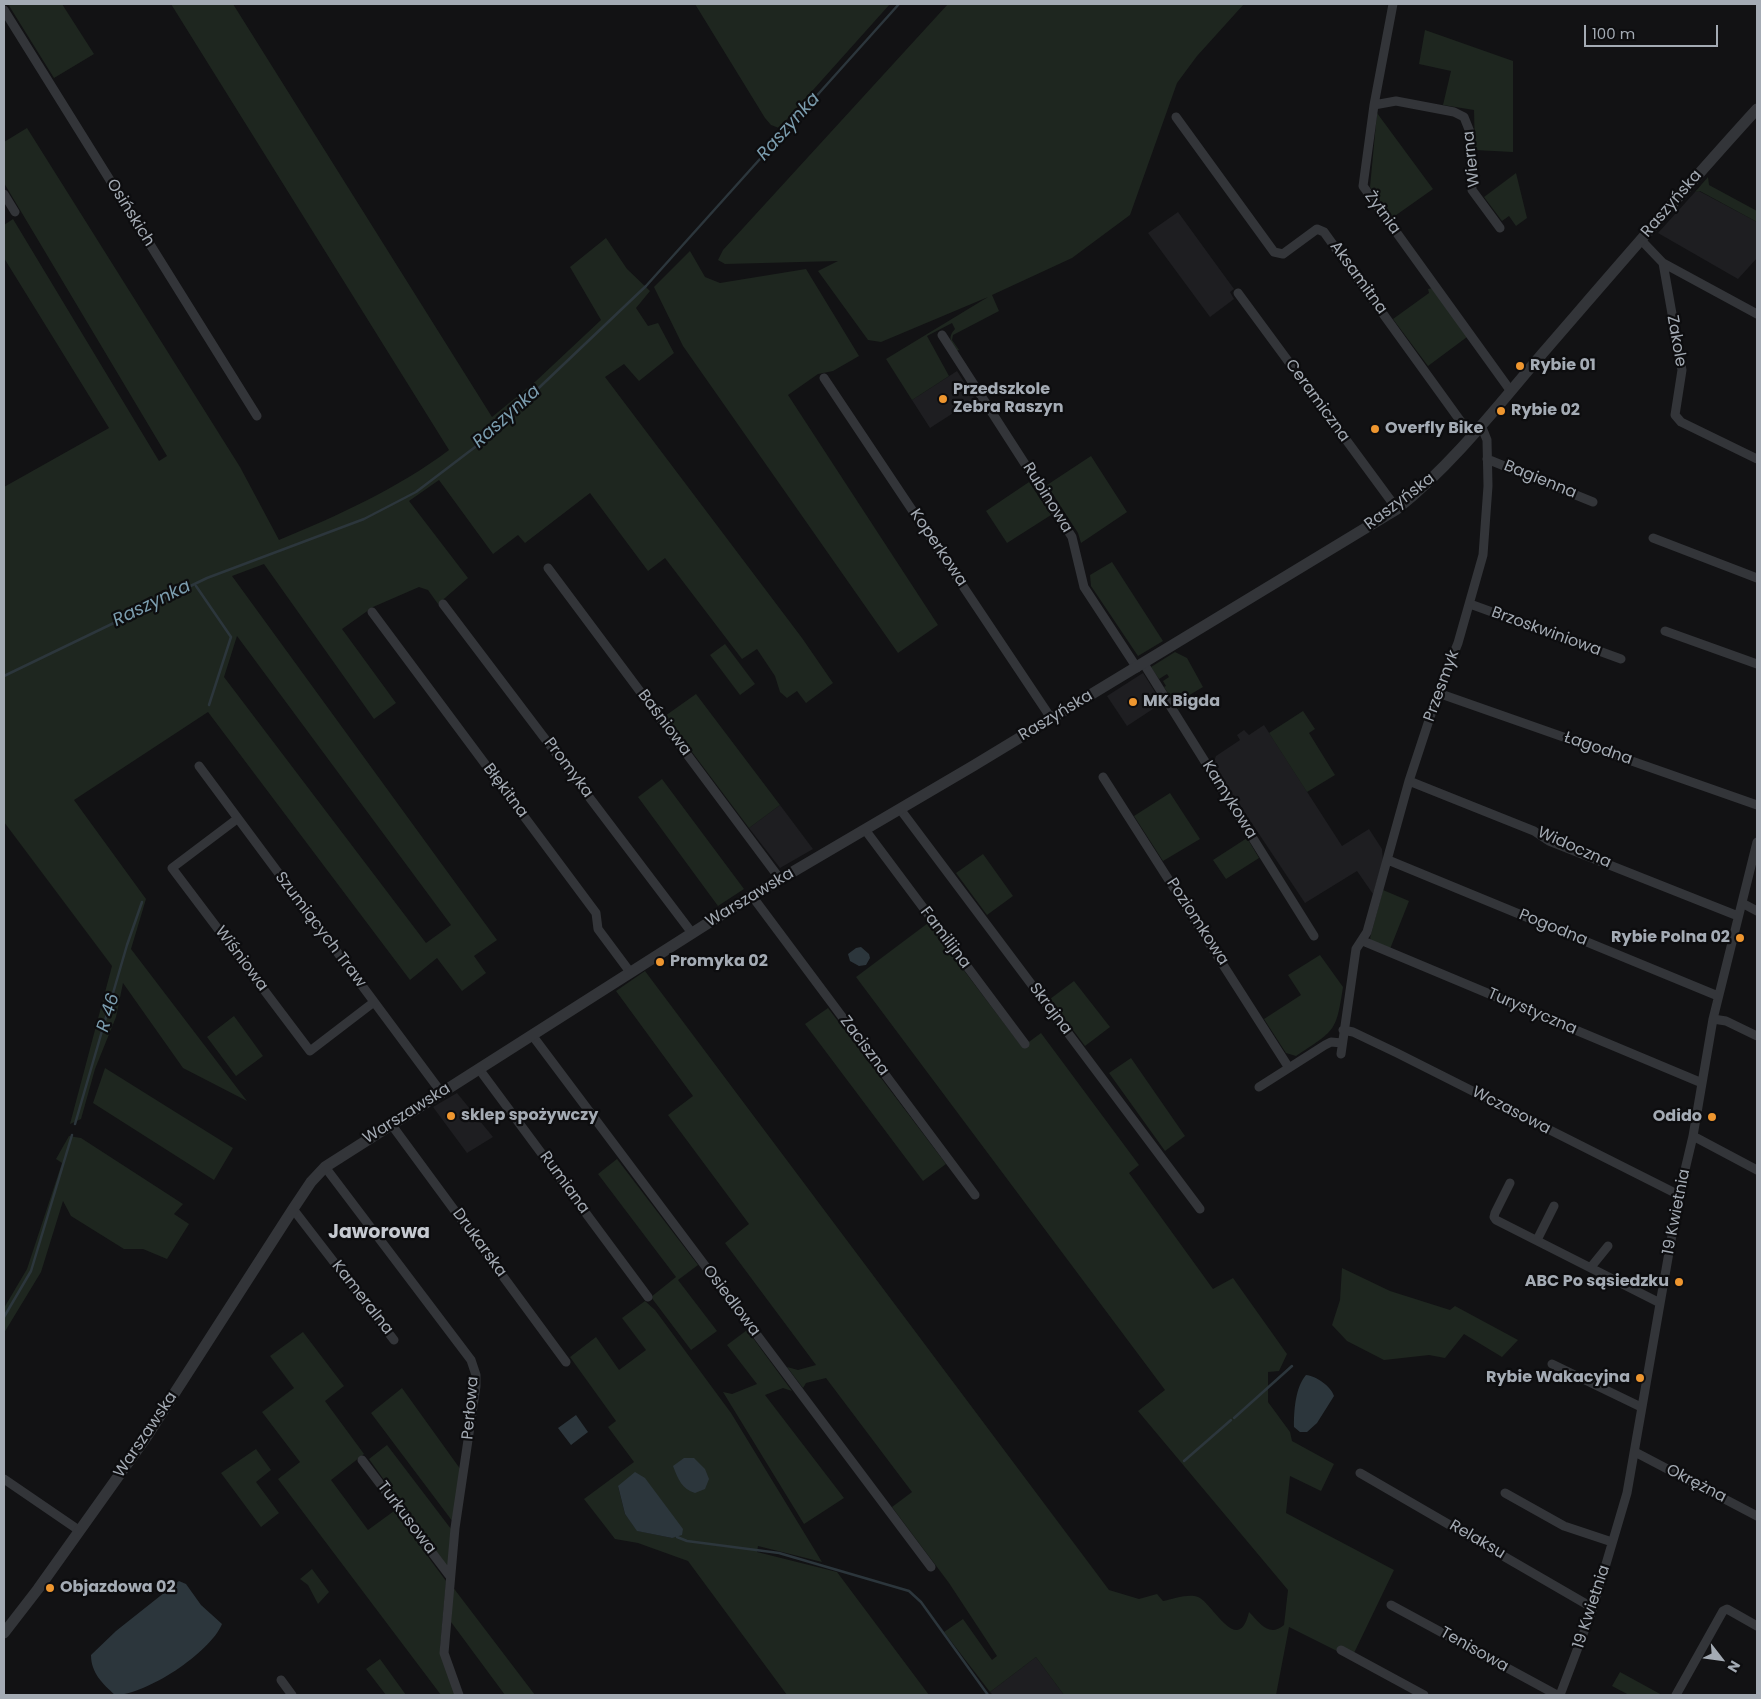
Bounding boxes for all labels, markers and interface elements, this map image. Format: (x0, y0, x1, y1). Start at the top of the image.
scale bar (1586, 15, 1720, 47)
text: 100 m (1592, 23, 1635, 44)
water label: Raszynka (753, 89, 825, 165)
street label: Wierna (1459, 130, 1485, 188)
street label: Raszyńska (1638, 166, 1706, 242)
street label: Osińskich (102, 176, 158, 250)
street label: Żytnia (1360, 188, 1404, 238)
street label: Aksamitna (1325, 238, 1391, 318)
street label: Zakole (1662, 314, 1690, 368)
street label: Ceramiczna (1281, 356, 1353, 446)
place label: Rybie 01 (1530, 356, 1596, 376)
marker: Rybie 01 (1514, 360, 1526, 372)
place label: Przedszkole Zebra Raszyn (953, 380, 1063, 418)
water label: Raszynka (469, 381, 545, 453)
marker: Przedszkole Zebra Raszyn (937, 393, 949, 405)
place label: Rybie 02 (1511, 401, 1580, 421)
marker: Rybie 02 (1495, 405, 1507, 417)
place label: Overfly Bike (1385, 419, 1483, 439)
marker: Overfly Bike (1369, 423, 1381, 435)
street label: Bagienna (1501, 457, 1579, 503)
street label: Rubinowa (1018, 459, 1076, 537)
street label: Raszyńska (1361, 469, 1439, 535)
street label: Koperkowa (905, 506, 971, 590)
water label: Raszynka (110, 576, 194, 632)
street label: Brzoskwiniowa (1489, 603, 1603, 661)
street label: Przesmyk (1420, 648, 1464, 724)
street label: Baśniowa (633, 686, 695, 760)
street label: Raszyńska (1016, 686, 1096, 746)
place label: MK Bigda (1143, 692, 1220, 712)
marker: MK Bigda (1127, 696, 1139, 708)
street label: Łagodna (1561, 728, 1635, 770)
street label: Promyka (539, 734, 597, 802)
street label: Kamykowa (1197, 757, 1261, 843)
street label: Błękitna (478, 760, 532, 822)
street label: Widoczna (1534, 823, 1614, 873)
street label: Warszawska (702, 864, 798, 932)
street label: Szumiących Traw (270, 868, 370, 992)
street label: Poziomkowa (1162, 875, 1232, 969)
street label: Familijna (916, 903, 974, 973)
street label: Pogodna (1516, 906, 1590, 950)
street label: Wiśniowa (210, 923, 272, 995)
place label: Rybie Polna 02 (1611, 928, 1730, 948)
marker: Rybie Polna 02 (1734, 932, 1746, 944)
place label: Promyka 02 (670, 952, 768, 972)
marker: Promyka 02 (654, 956, 666, 968)
street label: Skrajna (1024, 979, 1076, 1039)
street label: Turystyczna (1484, 985, 1580, 1039)
water label: R 46 (93, 991, 125, 1035)
street label: Zaciszna (835, 1012, 893, 1080)
street label: Warszawska (360, 1080, 454, 1148)
street label: Wczasowa (1468, 1083, 1554, 1139)
place label: sklep spożywczy (461, 1106, 598, 1126)
place label: Odido (1653, 1107, 1702, 1127)
marker: sklep spożywczy (445, 1110, 457, 1122)
marker: Odido (1706, 1111, 1718, 1123)
street label: Rumiana (535, 1148, 593, 1218)
street label: 19 Kwietnia (1659, 1168, 1695, 1256)
street label: Drukarska (448, 1205, 510, 1281)
district label: Jaworowa (328, 1222, 430, 1244)
street label: Kameralna (327, 1257, 397, 1339)
street label: Osiedlowa (698, 1262, 764, 1340)
place label: ABC Po sąsiedzku (1525, 1272, 1669, 1292)
marker: ABC Po sąsiedzku (1673, 1276, 1685, 1288)
place label: Rybie Wakacyjna (1486, 1368, 1630, 1388)
marker: Rybie Wakacyjna (1634, 1372, 1646, 1384)
street label: Perłowa (459, 1376, 483, 1440)
street label: Warszawska (110, 1388, 182, 1482)
street label: Okrężna (1663, 1461, 1729, 1507)
street label: Turkusowa (372, 1478, 440, 1558)
street label: Relaksu (1446, 1516, 1508, 1564)
street label: 19 Kwietnia (1569, 1563, 1615, 1651)
place label: Objazdowa 02 (60, 1578, 176, 1598)
marker: Objazdowa 02 (44, 1582, 56, 1594)
street label: Tenisowa (1436, 1623, 1512, 1677)
north arrow (1696, 1634, 1746, 1684)
text: N (1723, 1657, 1745, 1676)

